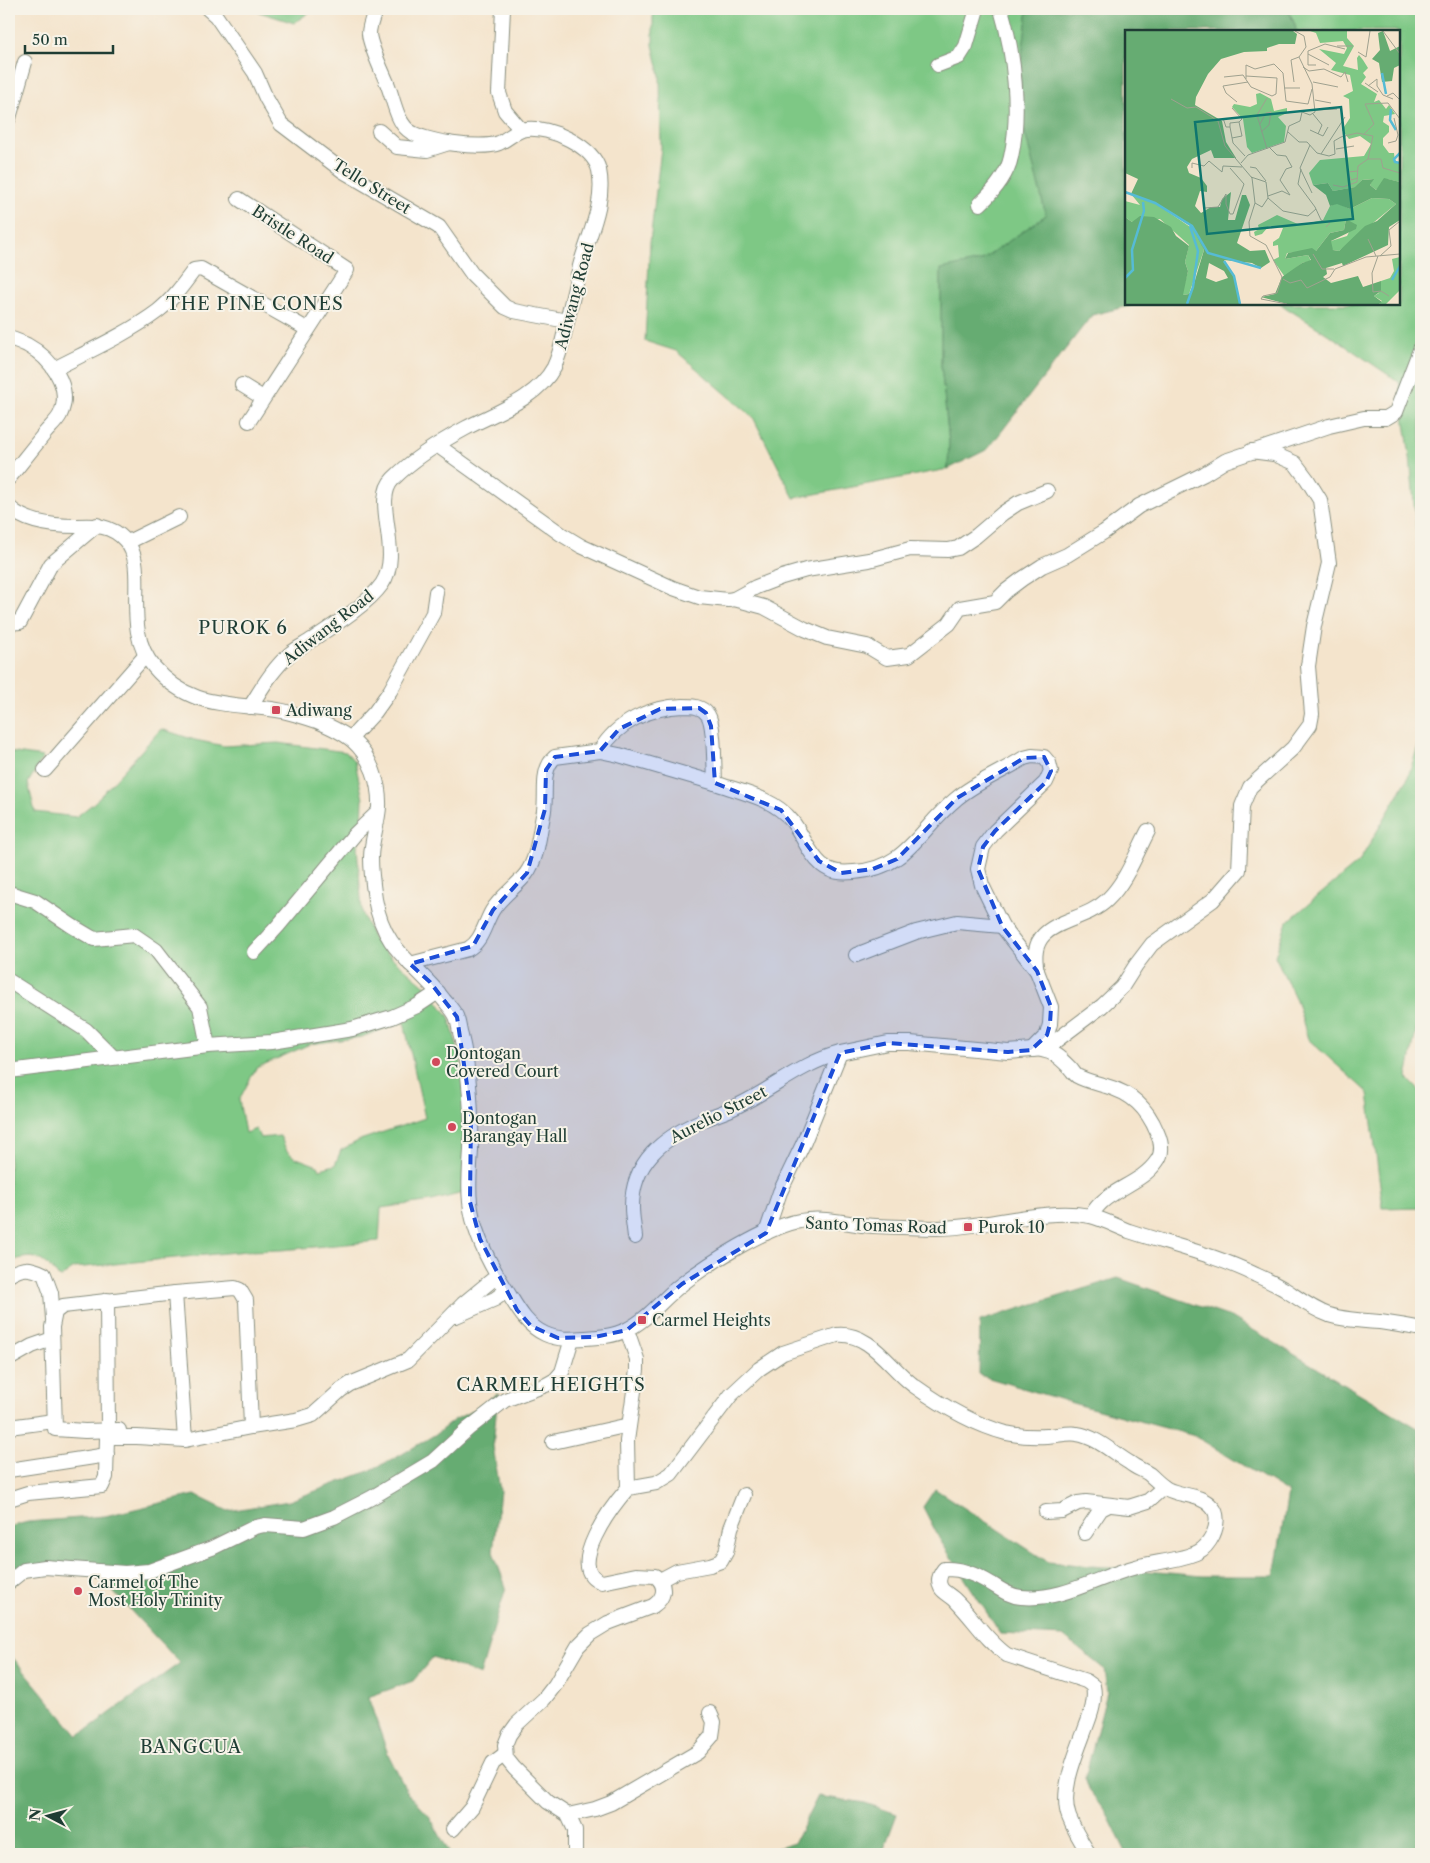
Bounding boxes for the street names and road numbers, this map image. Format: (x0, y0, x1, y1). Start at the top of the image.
street label: Tello Street (329, 154, 415, 218)
street label: Bristle Road (249, 200, 338, 268)
street label: Adiwang Road (550, 240, 598, 352)
street label: Adiwang Road (278, 585, 378, 669)
street label: Aurelio Street (665, 1081, 770, 1147)
street label: Santo Tomas Road (805, 1213, 947, 1237)

